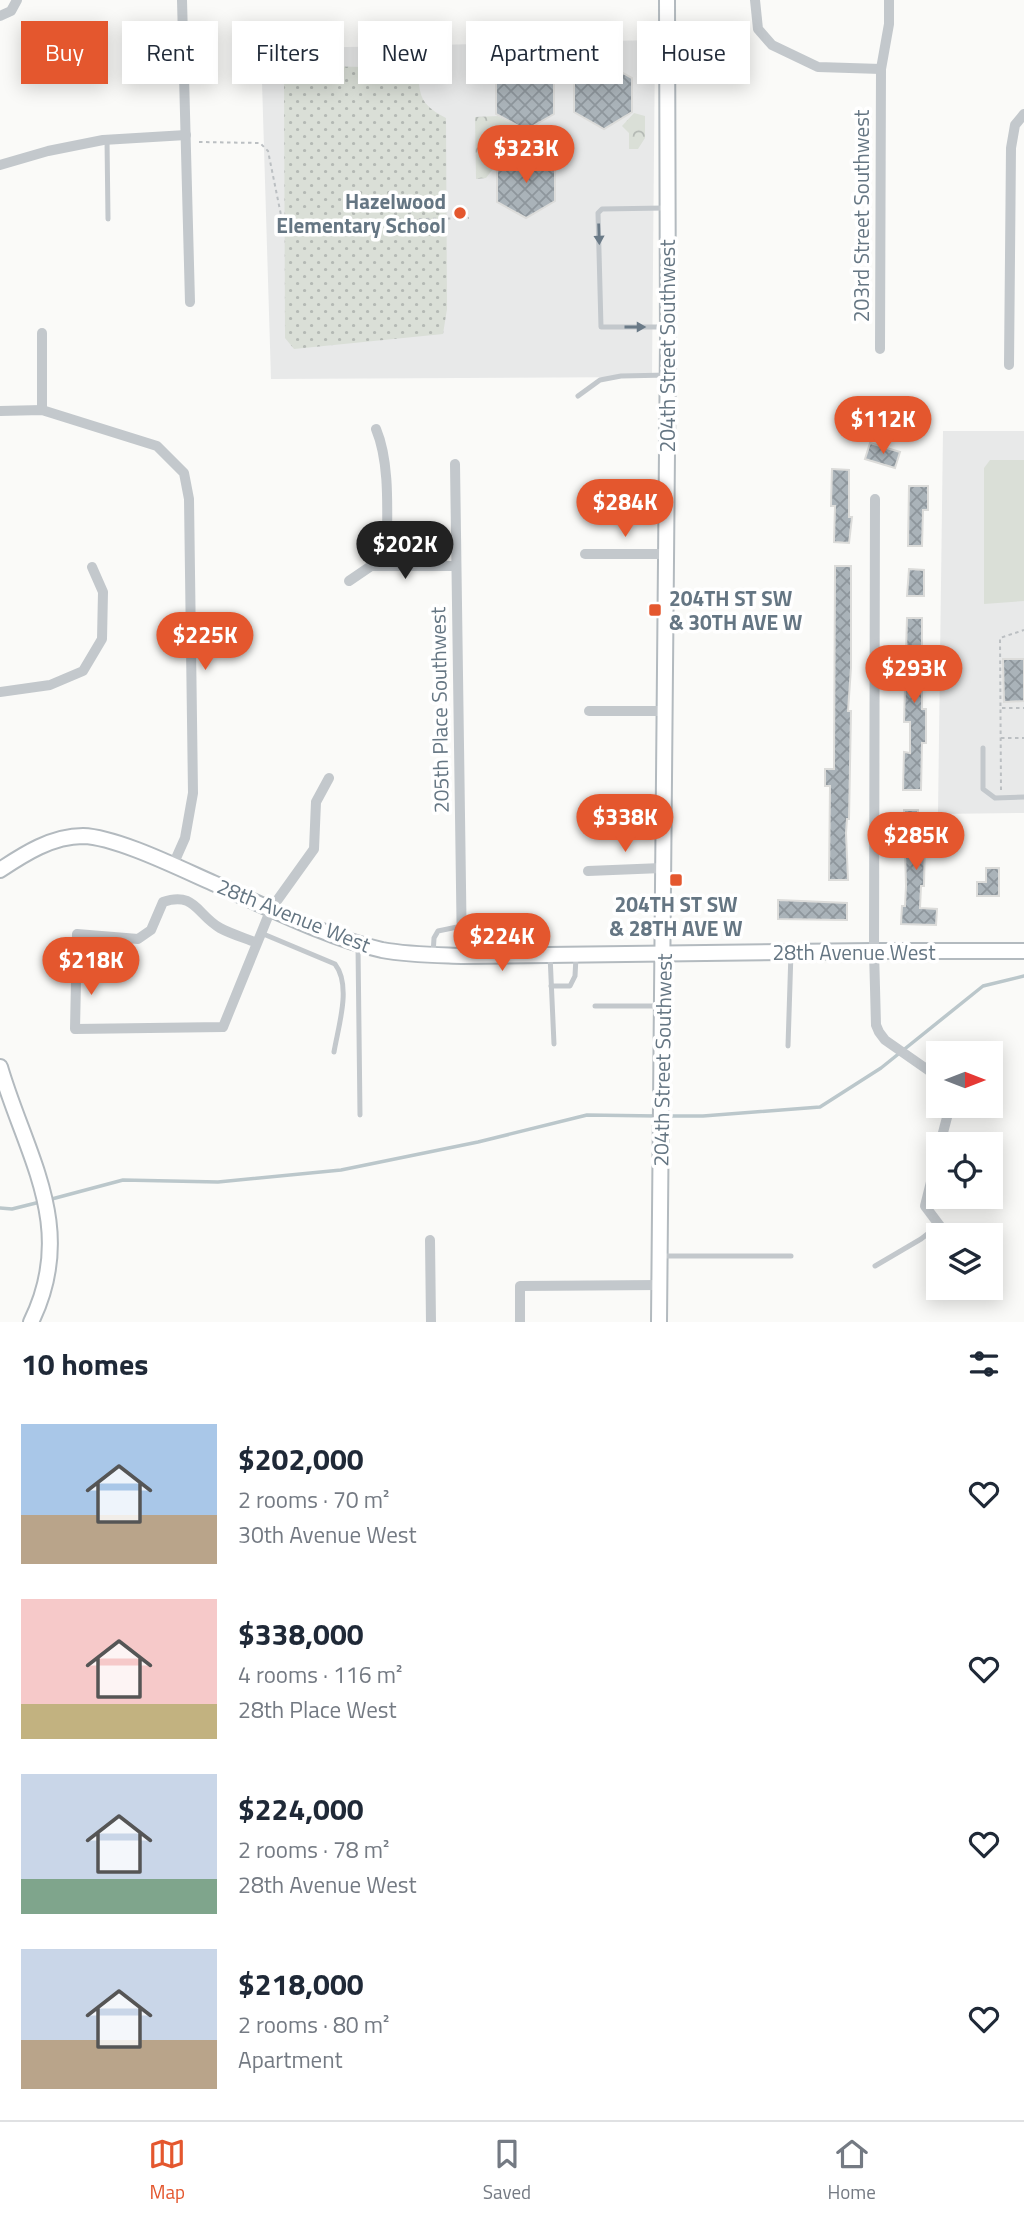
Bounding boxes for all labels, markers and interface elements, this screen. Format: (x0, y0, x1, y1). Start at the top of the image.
chip: Buy (21, 21, 108, 84)
chip: Rent (122, 21, 218, 84)
chip: Filters (232, 21, 344, 84)
chip: New (358, 21, 452, 84)
chip: Apartment (466, 21, 623, 84)
chip: House (637, 21, 750, 84)
street label: 203rd Street Southwest (845, 109, 877, 322)
pin: $323K (477, 125, 575, 185)
text: $323K (493, 130, 559, 165)
place label: Hazelwood Elementary School (276, 185, 446, 241)
marker: Hazelwood Elementary School (452, 205, 468, 221)
one-way arrow (593, 224, 605, 246)
street label: 204th Street Southwest (651, 239, 683, 453)
one-way arrow (624, 321, 646, 333)
pin: $112K (834, 396, 932, 456)
text: $112K (850, 401, 916, 436)
pin: $284K (576, 480, 674, 539)
text: $284K (592, 484, 658, 519)
pin: $202K (356, 522, 454, 581)
text: $202K (372, 526, 438, 561)
place label: 204TH ST SW & 30TH AVE W (669, 582, 803, 638)
marker: 204TH ST SW & 30TH AVE W (647, 602, 663, 618)
street label: 205th Place Southwest (421, 606, 457, 813)
pin: $225K (156, 612, 254, 672)
text: $225K (172, 617, 238, 652)
pin: $293K (865, 646, 963, 705)
text: $293K (881, 650, 947, 685)
pin: $338K (576, 794, 674, 854)
text: $338K (592, 799, 658, 834)
pin: $285K (867, 812, 965, 872)
text: $285K (883, 817, 949, 852)
street label: 28th Avenue West (212, 870, 376, 961)
marker: 204TH ST SW & 28TH AVE W (668, 872, 684, 888)
place label: 204TH ST SW & 28TH AVE W (609, 888, 743, 944)
pin: $224K (453, 914, 551, 973)
text: $224K (469, 918, 535, 953)
street label: 28th Avenue West (772, 936, 936, 968)
pin: $218K (42, 937, 140, 997)
text: $218K (58, 942, 124, 977)
street label: 204th Street Southwest (644, 953, 680, 1167)
north arrow (926, 1041, 1003, 1118)
map controls (926, 1041, 1003, 1300)
button: locate (926, 1132, 1003, 1209)
button: layers (926, 1223, 1003, 1300)
text: 10 homes (21, 1341, 148, 1387)
icon: filters (965, 1345, 1003, 1383)
text: $202,000 (238, 1436, 364, 1482)
icon: home (77, 1452, 161, 1536)
icon: heart (965, 1475, 1003, 1513)
text: 2 rooms · 70 m² (238, 1482, 389, 1517)
text: 30th Avenue West (238, 1517, 417, 1552)
text: $338,000 (238, 1611, 364, 1657)
icon: home (77, 1627, 161, 1711)
icon: heart (965, 1650, 1003, 1688)
text: 4 rooms · 116 m² (238, 1657, 402, 1692)
text: 28th Place West (238, 1692, 397, 1727)
text: $224,000 (238, 1786, 364, 1832)
icon: home (77, 1802, 161, 1886)
icon: heart (965, 1825, 1003, 1863)
text: 2 rooms · 78 m² (238, 1832, 389, 1867)
text: 28th Avenue West (238, 1867, 417, 1902)
text: $218,000 (238, 1961, 364, 2007)
icon: home (77, 1977, 161, 2061)
icon: heart (965, 2000, 1003, 2038)
text: 2 rooms · 80 m² (238, 2007, 389, 2042)
text: Apartment (238, 2042, 343, 2077)
tab: Map (148, 2135, 186, 2206)
tab: Saved (483, 2135, 531, 2206)
tab: Home (828, 2135, 876, 2206)

